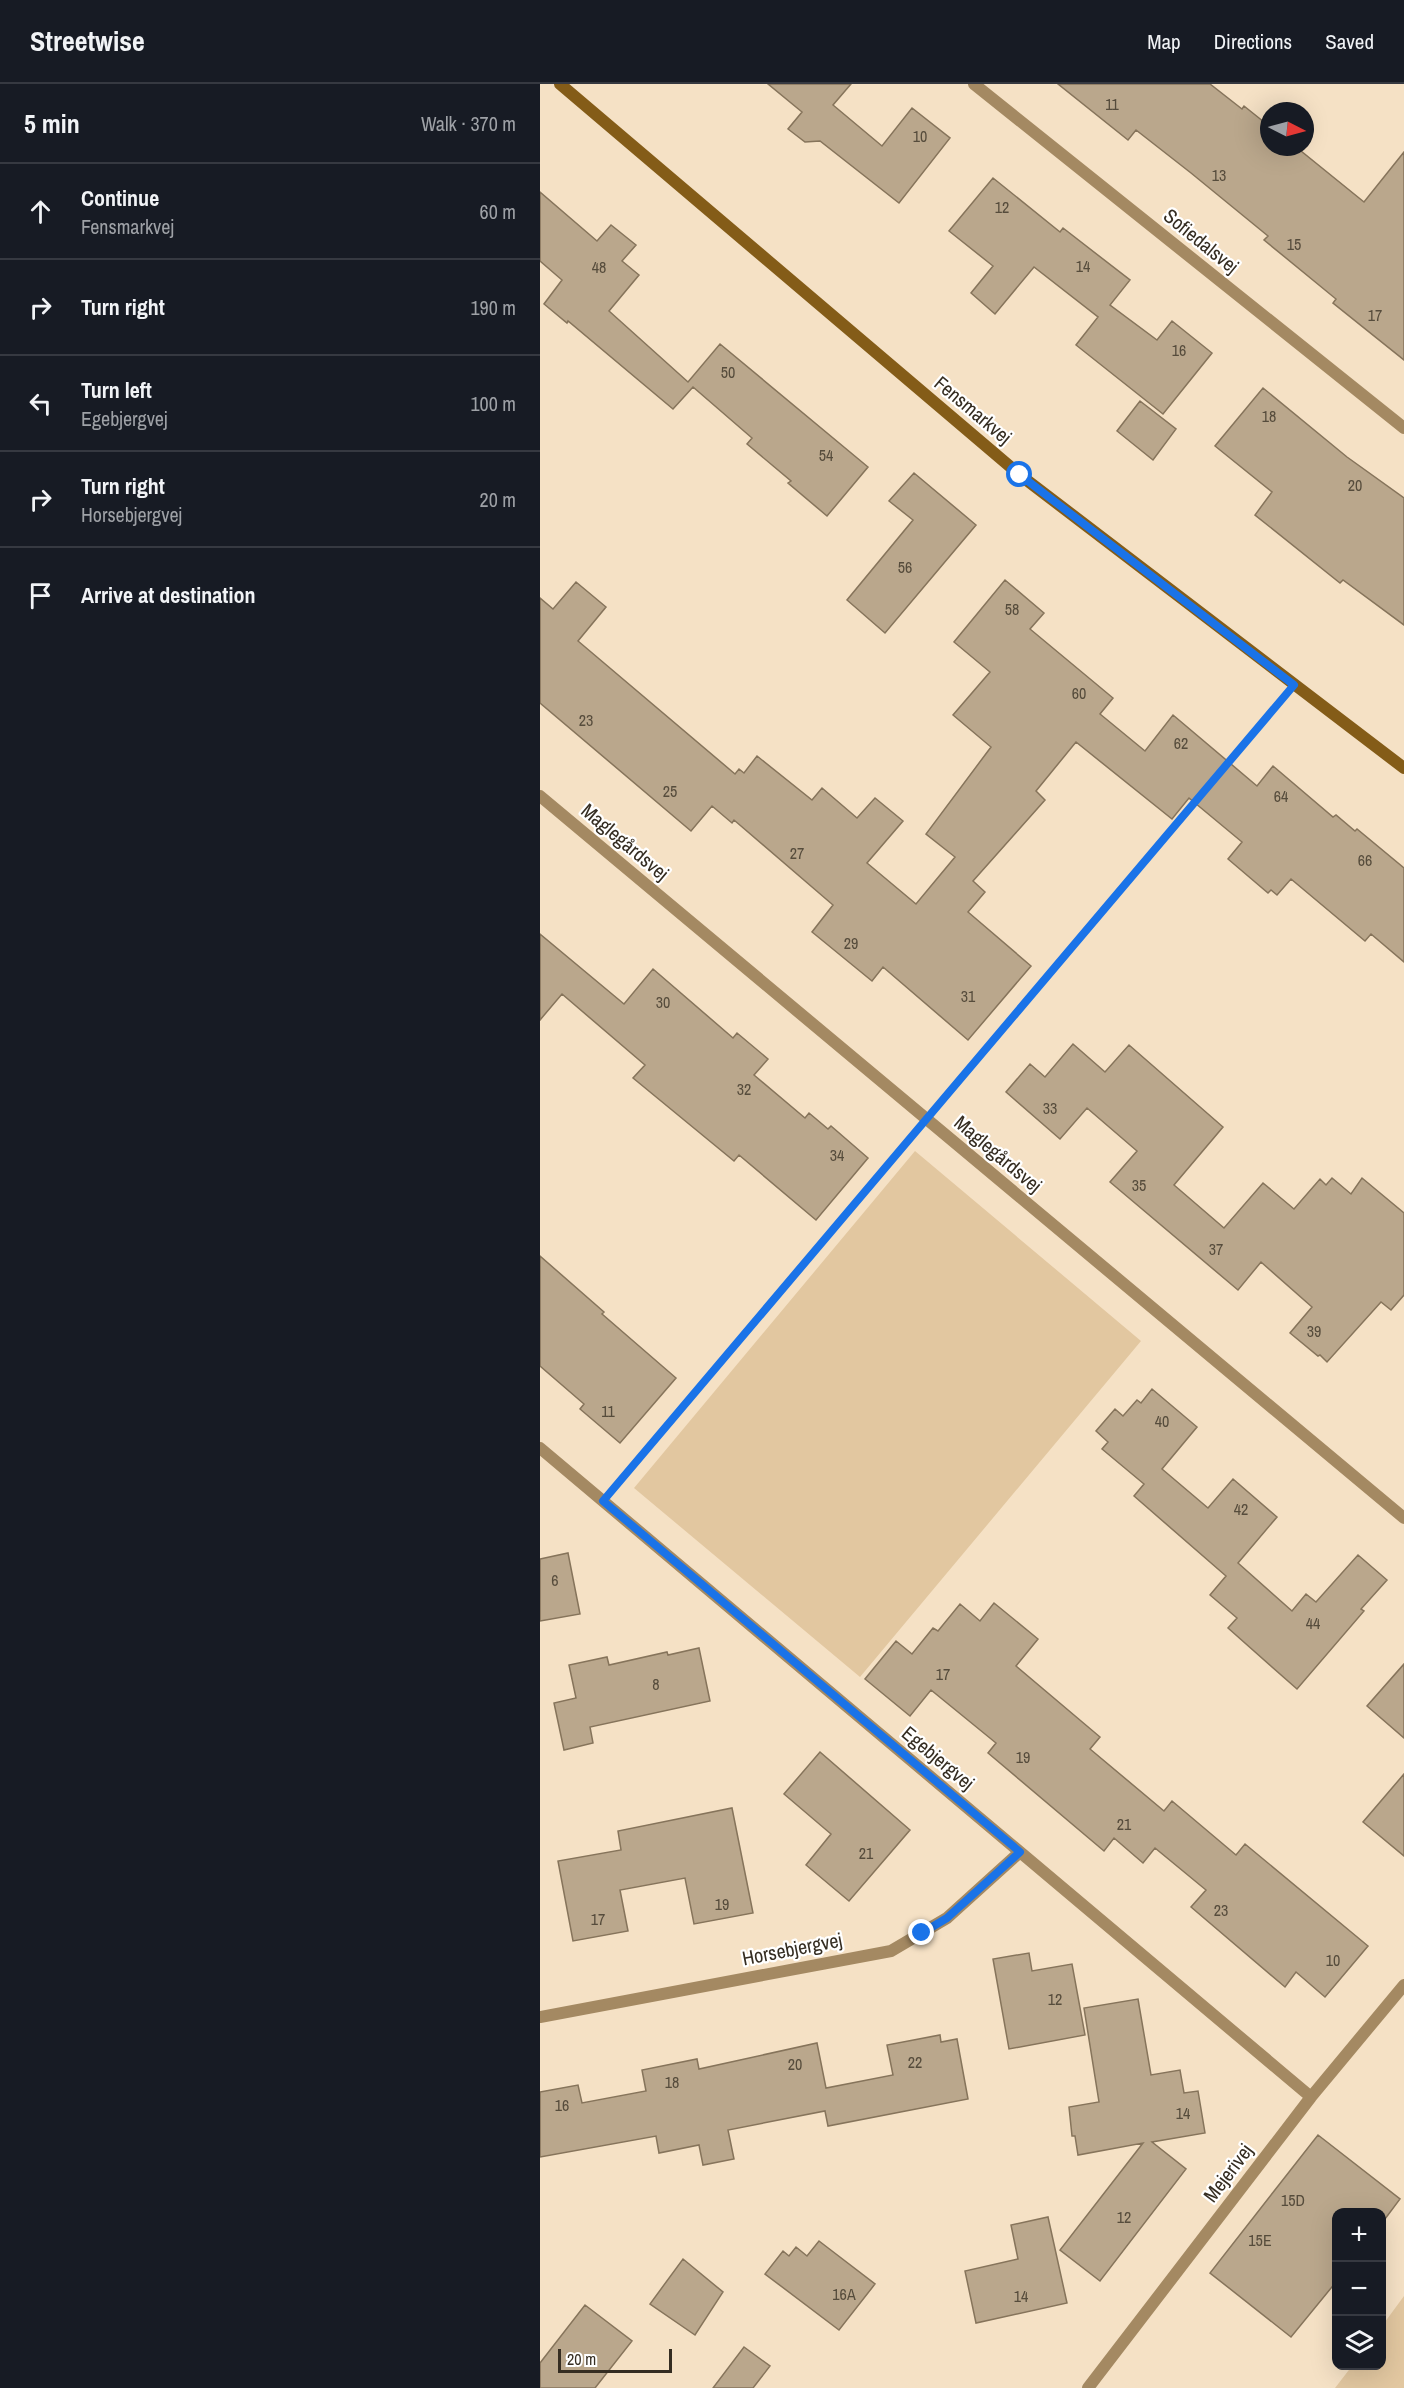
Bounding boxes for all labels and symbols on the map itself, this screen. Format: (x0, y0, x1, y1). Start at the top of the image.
house number: 11 (1105, 93, 1120, 115)
north arrow (1260, 102, 1314, 156)
house number: 10 (913, 125, 927, 147)
house number: 13 (1212, 164, 1226, 186)
house number: 12 (995, 196, 1009, 218)
street label: Sofiedalsvej (1158, 202, 1245, 279)
house number: 15 (1287, 233, 1301, 255)
house number: 14 (1076, 255, 1090, 277)
house number: 48 (592, 256, 606, 278)
house number: 17 (1368, 304, 1382, 326)
house number: 16 (1172, 339, 1186, 361)
house number: 50 (721, 361, 735, 383)
street label: Fensmarkvej (929, 369, 1018, 450)
house number: 18 (1262, 405, 1276, 427)
house number: 54 (819, 444, 833, 466)
route start (1006, 461, 1032, 487)
house number: 20 (1348, 474, 1362, 496)
house number: 56 (898, 556, 912, 578)
house number: 58 (1005, 598, 1019, 620)
house number: 60 (1072, 682, 1086, 704)
house number: 23 (579, 709, 593, 731)
house number: 62 (1174, 732, 1188, 754)
house number: 25 (663, 780, 677, 802)
house number: 64 (1274, 785, 1288, 807)
street label: Maglegårdsvej (576, 797, 675, 886)
house number: 27 (790, 842, 804, 864)
house number: 66 (1358, 849, 1372, 871)
house number: 29 (844, 932, 858, 954)
house number: 31 (961, 985, 976, 1007)
house number: 30 (656, 991, 670, 1013)
house number: 32 (737, 1078, 751, 1100)
house number: 33 (1043, 1097, 1057, 1119)
street label: Maglegårdsvej (949, 1109, 1048, 1198)
house number: 34 (830, 1144, 844, 1166)
house number: 35 (1132, 1174, 1146, 1196)
house number: 37 (1209, 1238, 1223, 1260)
house number: 39 (1307, 1320, 1321, 1342)
house number: 11 (601, 1400, 616, 1422)
house number: 40 (1155, 1410, 1169, 1432)
house number: 42 (1234, 1498, 1248, 1520)
house number: 6 (551, 1569, 559, 1591)
house number: 44 (1306, 1612, 1320, 1634)
house number: 17 (936, 1663, 950, 1685)
house number: 8 (652, 1673, 660, 1695)
street label: Egebjergvej (896, 1719, 980, 1796)
house number: 19 (1016, 1746, 1030, 1768)
house number: 21 (1117, 1813, 1132, 1835)
house number: 21 (859, 1842, 874, 1864)
house number: 19 (715, 1893, 729, 1915)
house number: 23 (1214, 1899, 1228, 1921)
house number: 17 (591, 1908, 605, 1930)
route end (908, 1919, 934, 1945)
street label: Horsebjergvej (740, 1926, 844, 1971)
house number: 10 (1326, 1949, 1340, 1971)
house number: 12 (1048, 1988, 1062, 2010)
house number: 22 (908, 2051, 922, 2073)
house number: 20 (788, 2053, 802, 2075)
house number: 18 (665, 2071, 679, 2093)
house number: 16 (555, 2094, 569, 2116)
house number: 14 (1176, 2102, 1190, 2124)
street label: Mejerivej (1197, 2138, 1258, 2207)
house number: 15D (1281, 2189, 1305, 2211)
house number: 12 (1117, 2206, 1131, 2228)
house number: 15E (1248, 2229, 1272, 2251)
house number: 16A (832, 2283, 856, 2305)
house number: 14 (1014, 2285, 1028, 2307)
scale bar (558, 2346, 672, 2374)

